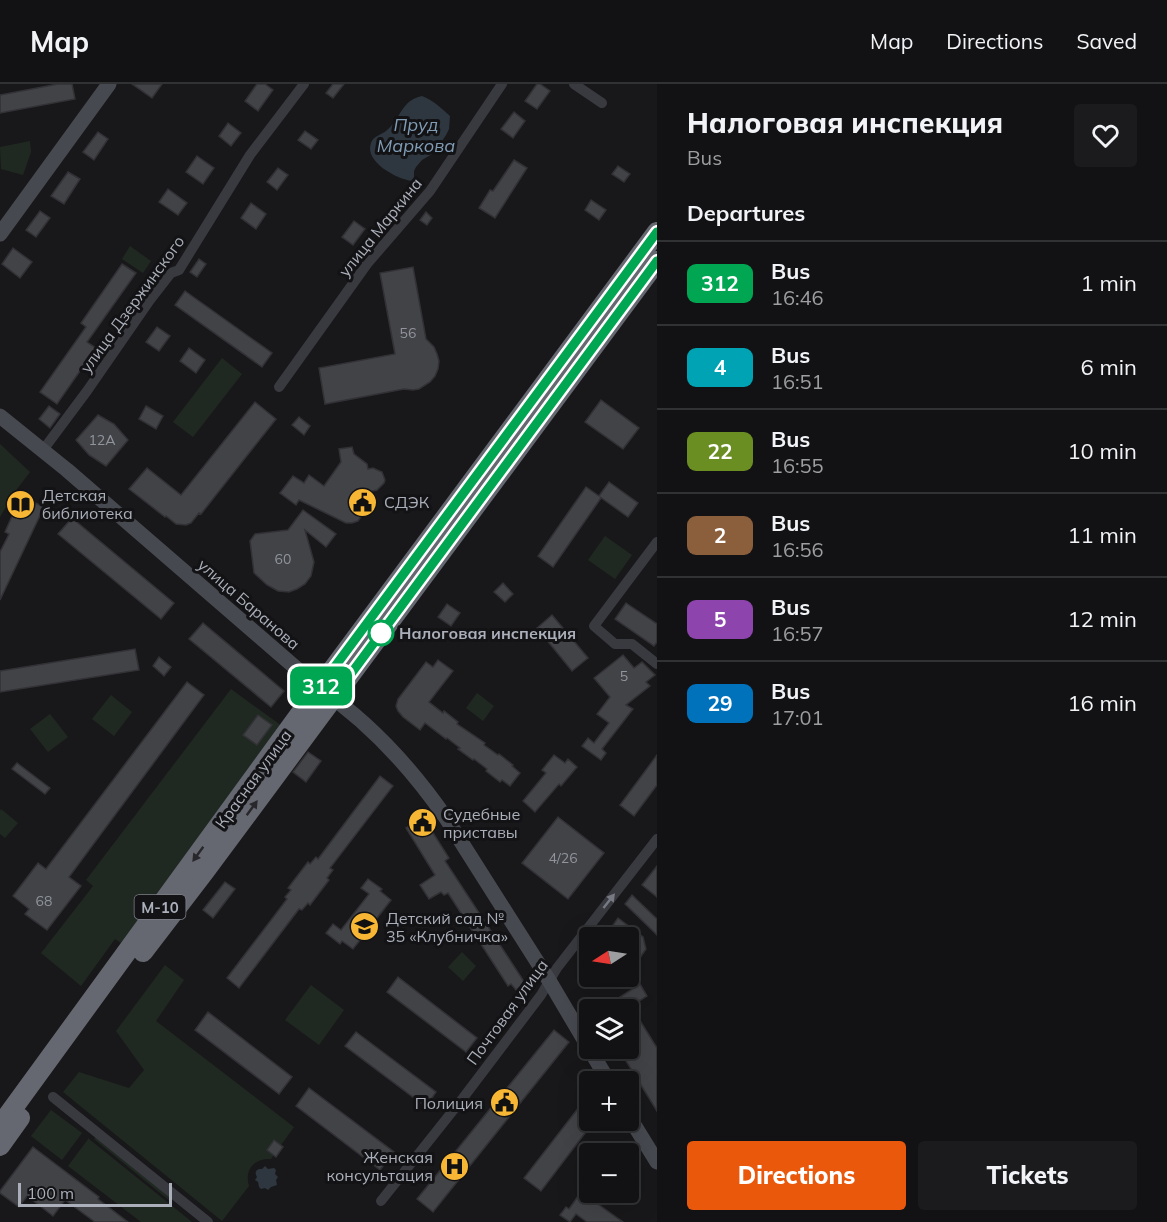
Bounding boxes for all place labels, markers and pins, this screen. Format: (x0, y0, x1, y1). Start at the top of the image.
place label: Детская библиотека (42, 485, 133, 523)
public building icon: СДЭК (347, 486, 379, 518)
library icon: Детская библиотека (5, 488, 37, 520)
place label: СДЭК (384, 492, 430, 512)
marker: Налоговая инспекция (368, 620, 394, 646)
place label: Налоговая инспекция (399, 623, 576, 643)
place label: Судебные приставы (443, 804, 521, 842)
public building icon: Судебные приставы (406, 807, 438, 839)
place label: Детский сад № 35 «Клубничка» (386, 908, 508, 946)
school or university icon: Детский сад № 35 «Клубничка» (349, 911, 381, 943)
public building icon: Полиция (488, 1087, 520, 1119)
place label: Полиция (415, 1093, 483, 1113)
place label: Женская консультация (326, 1147, 433, 1185)
hospital icon: Женская консультация (438, 1150, 470, 1182)

